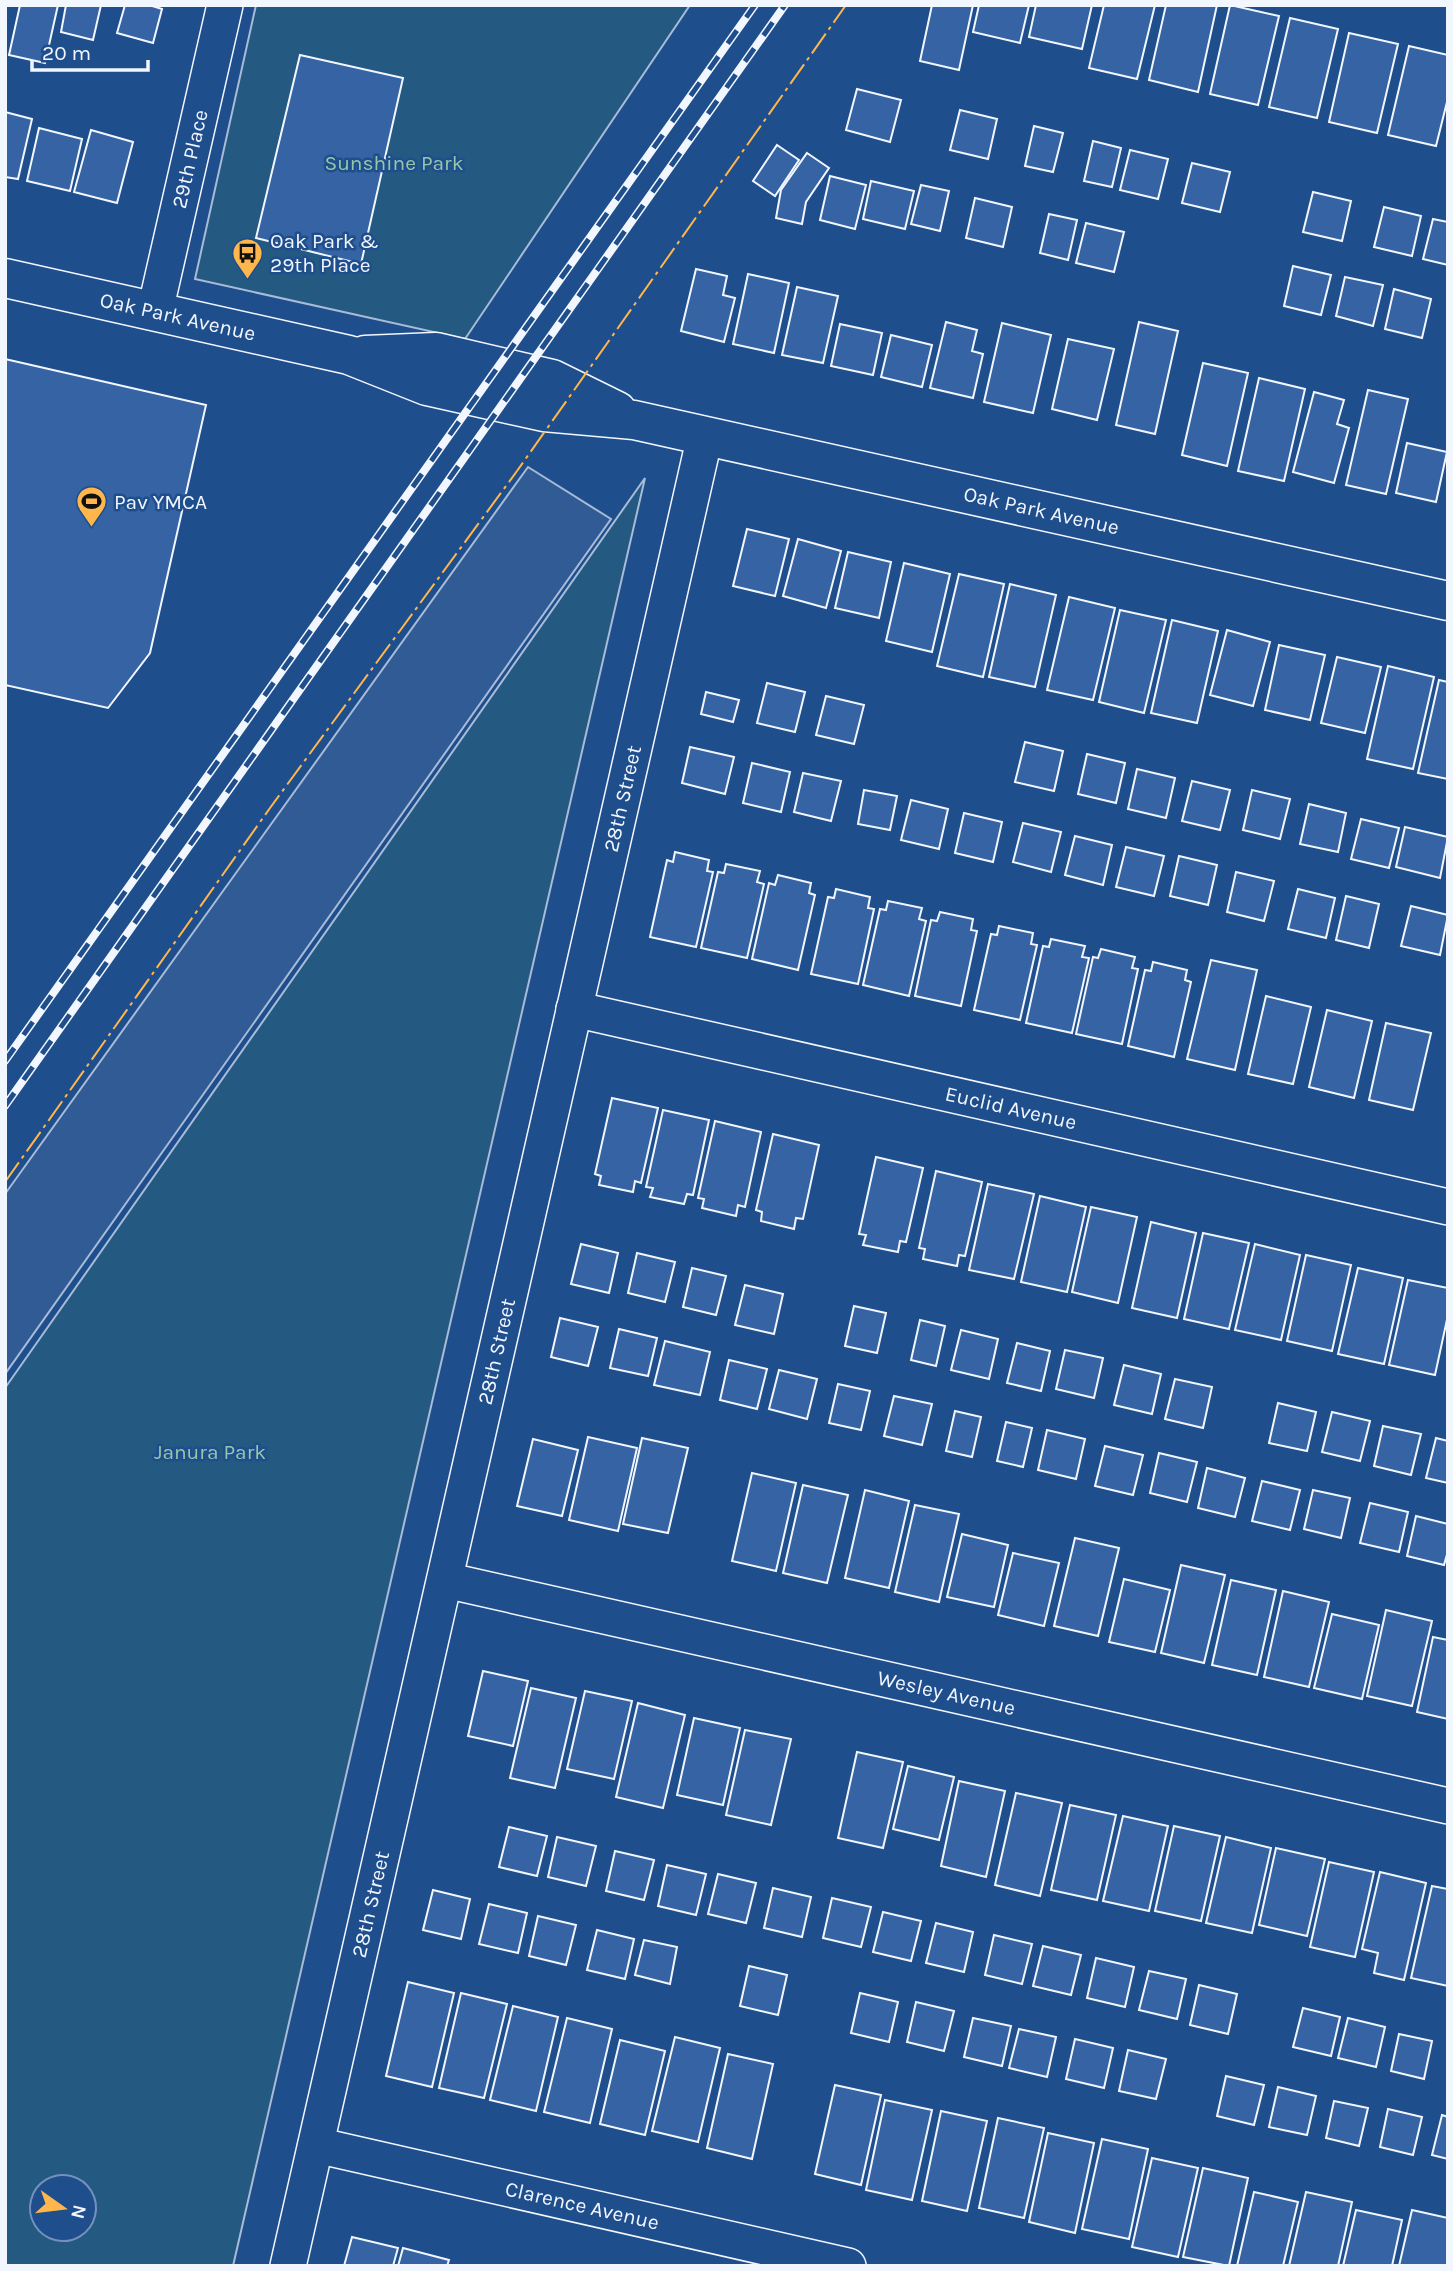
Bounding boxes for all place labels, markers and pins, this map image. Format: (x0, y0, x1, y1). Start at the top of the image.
place label: Oak Park & 29th Place (270, 229, 379, 277)
bus stop icon: Oak Park & 29th Place (230, 236, 264, 280)
sports icon: Pav YMCA (74, 485, 108, 529)
place label: Pav YMCA (114, 490, 207, 514)

